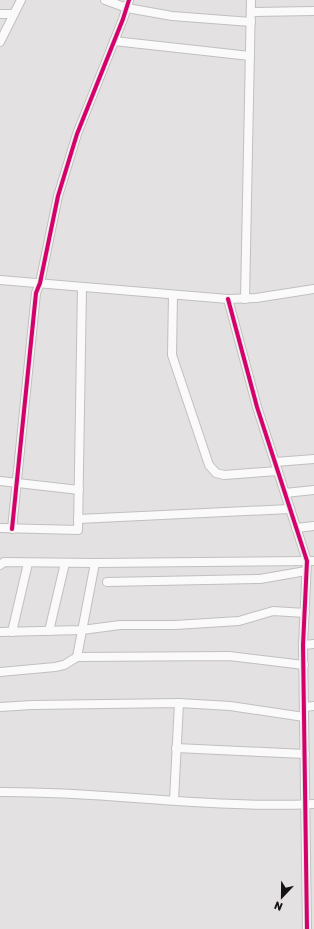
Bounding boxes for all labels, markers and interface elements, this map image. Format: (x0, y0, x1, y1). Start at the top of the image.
north arrow (262, 877, 302, 917)
text: N (272, 898, 285, 913)

